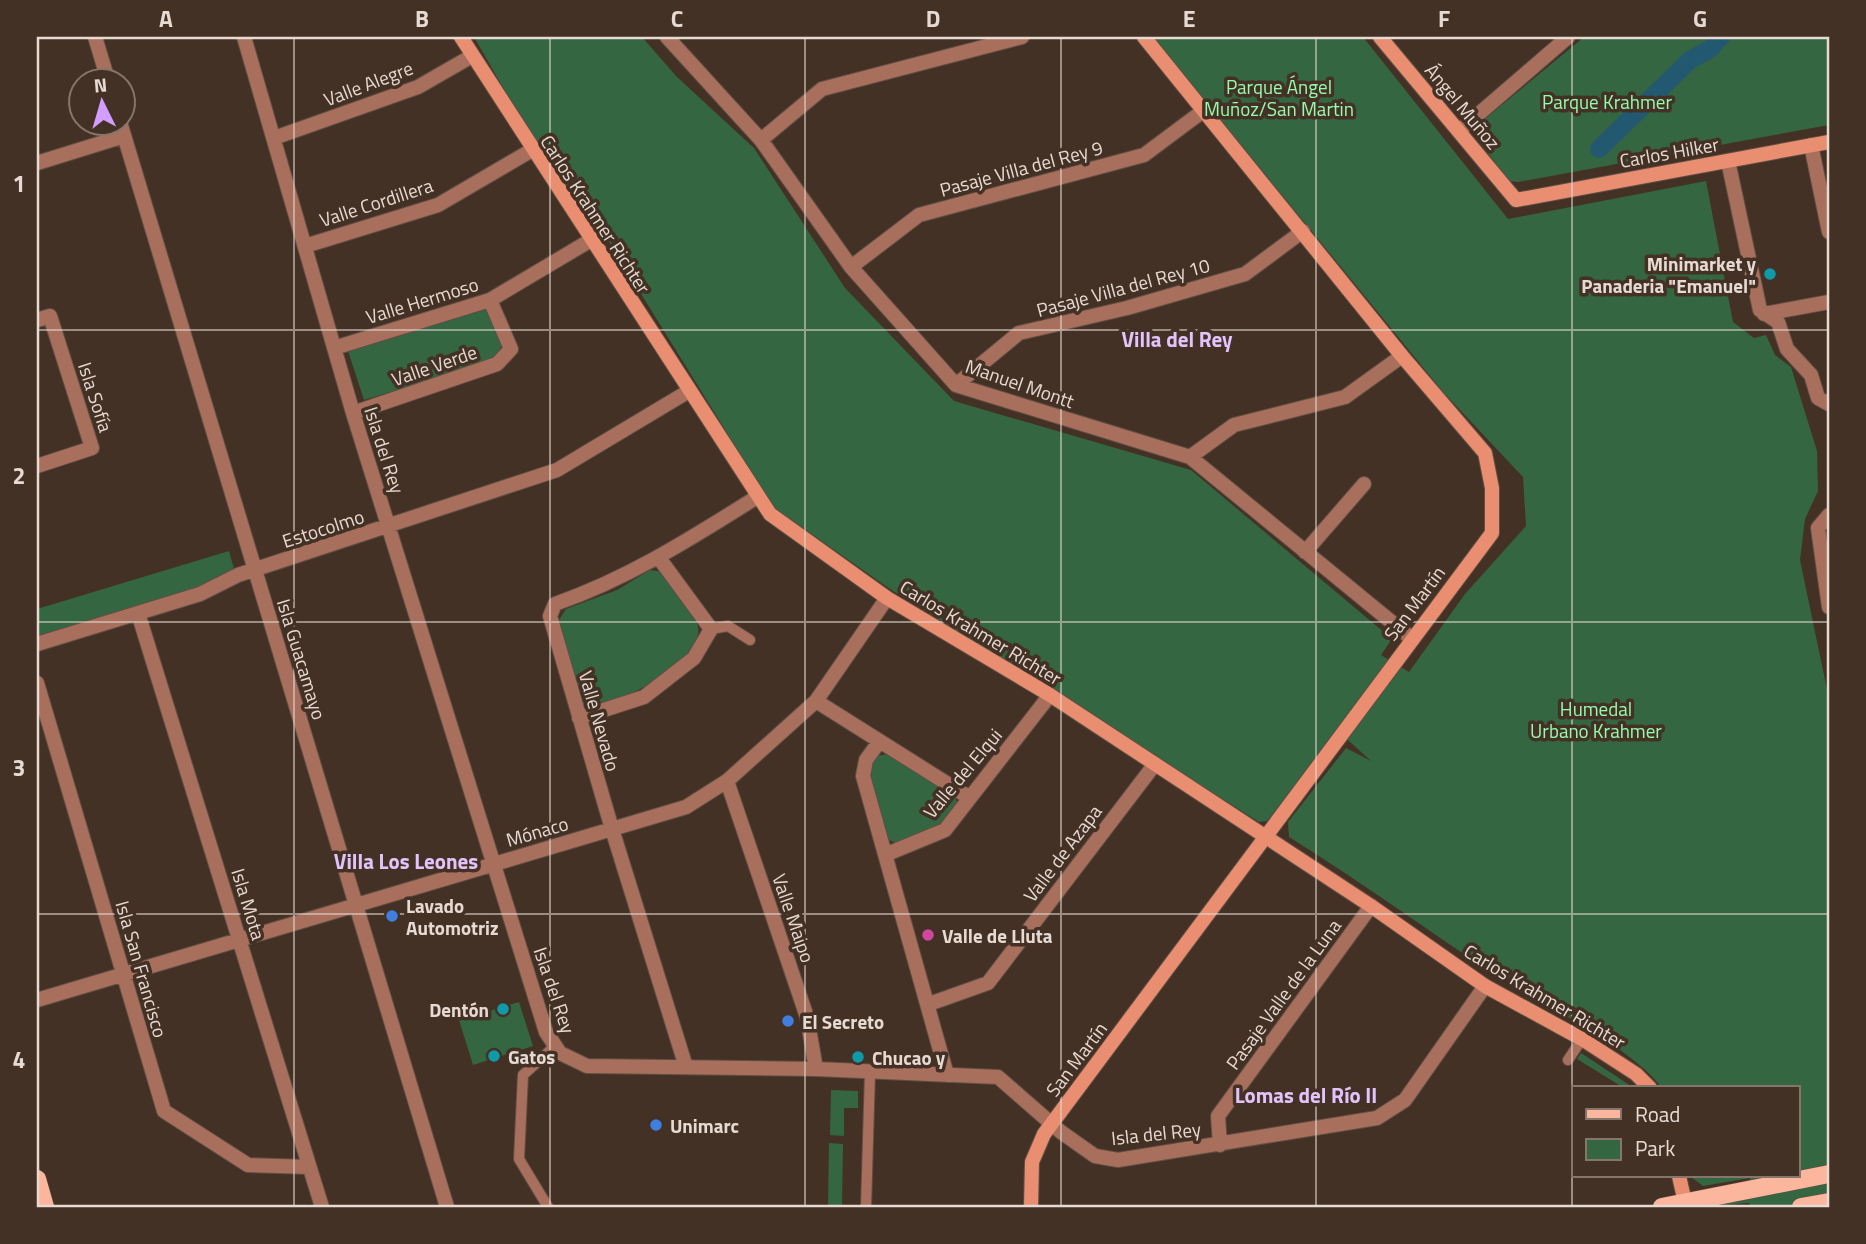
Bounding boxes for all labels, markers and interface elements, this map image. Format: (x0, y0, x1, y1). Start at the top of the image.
text: A (159, 1, 173, 36)
text: B (415, 1, 429, 36)
text: C (671, 1, 683, 36)
text: D (926, 1, 940, 36)
text: E (1183, 1, 1195, 36)
text: F (1438, 1, 1450, 36)
text: G (1693, 1, 1707, 36)
street label: Valle Alegre (319, 53, 417, 113)
street label: Ángel Muñoz (1418, 57, 1508, 155)
north arrow (66, 66, 136, 136)
text: N (93, 70, 108, 100)
park label: Parque Ángel Muñoz/San Martin (1204, 72, 1354, 123)
park label: Parque Krahmer (1542, 87, 1672, 116)
street label: Carlos Krahmer Richter (534, 129, 659, 300)
street label: Carlos Hilker (1617, 129, 1721, 175)
street label: Pasaje Villa del Rey 9 (936, 132, 1106, 204)
text: 1 (13, 166, 25, 201)
street label: Valle Cordillera (315, 170, 437, 234)
place label: Minimarket y Panaderia "Emanuel" (1581, 249, 1756, 300)
street label: Pasaje Villa del Rey 10 (1033, 250, 1213, 324)
marker: Minimarket y Panaderia "Emanuel" (1762, 266, 1778, 282)
street label: Valle Hermoso (362, 269, 482, 331)
district label: Villa del Rey (1121, 323, 1233, 355)
street label: Valle Verde (387, 337, 481, 393)
street label: Manuel Montt (962, 351, 1079, 415)
street label: Isla Sofía (71, 358, 121, 436)
street label: Isla del Rey (357, 403, 413, 497)
text: 2 (13, 458, 25, 493)
street label: Estocolmo (278, 501, 368, 555)
street label: San Martín (1376, 559, 1452, 647)
street label: Carlos Krahmer Richter (895, 572, 1068, 692)
street label: Isla Guacamayo (270, 595, 334, 723)
street label: Valle Nevado (572, 667, 628, 775)
park label: Humedal Urbano Krahmer (1530, 694, 1662, 745)
street label: Valle del Elqui (916, 722, 1008, 824)
text: 3 (13, 750, 25, 785)
street label: Valle de Azapa (1016, 798, 1109, 908)
street label: Mónaco (502, 808, 572, 854)
district label: Villa Los Leones (334, 845, 478, 877)
street label: Isla Mota (224, 865, 274, 944)
street label: Valle Maipo (765, 870, 823, 966)
place label: Lavado Automotriz (406, 891, 499, 942)
street label: Isla San Francisco (109, 897, 175, 1041)
marker: Lavado Automotriz (384, 908, 400, 924)
street label: Pasaje Valle de la Luna (1218, 912, 1348, 1075)
place label: Valle de Lluta (942, 921, 1053, 950)
marker: Valle de Lluta (920, 927, 936, 943)
street label: Carlos Krahmer Richter (1459, 936, 1632, 1056)
street label: Isla del Rey (527, 943, 583, 1037)
place label: Dentón (429, 995, 489, 1024)
marker: Dentón (495, 1001, 511, 1017)
place label: El Secreto (802, 1007, 884, 1036)
marker: El Secreto (780, 1013, 796, 1029)
street label: San Martín (1038, 1015, 1114, 1103)
text: 4 (13, 1042, 25, 1077)
place label: Gatos (508, 1042, 555, 1071)
place label: Chucao y (872, 1043, 946, 1072)
marker: Gatos (486, 1048, 502, 1064)
marker: Chucao y (850, 1049, 866, 1065)
district label: Lomas del Río II (1235, 1079, 1377, 1111)
legend (1572, 1086, 1800, 1178)
text: Road (1635, 1098, 1680, 1130)
place label: Unimarc (670, 1111, 739, 1140)
street label: Isla del Rey (1110, 1114, 1202, 1152)
marker: Unimarc (648, 1117, 664, 1133)
text: Park (1635, 1132, 1675, 1164)

